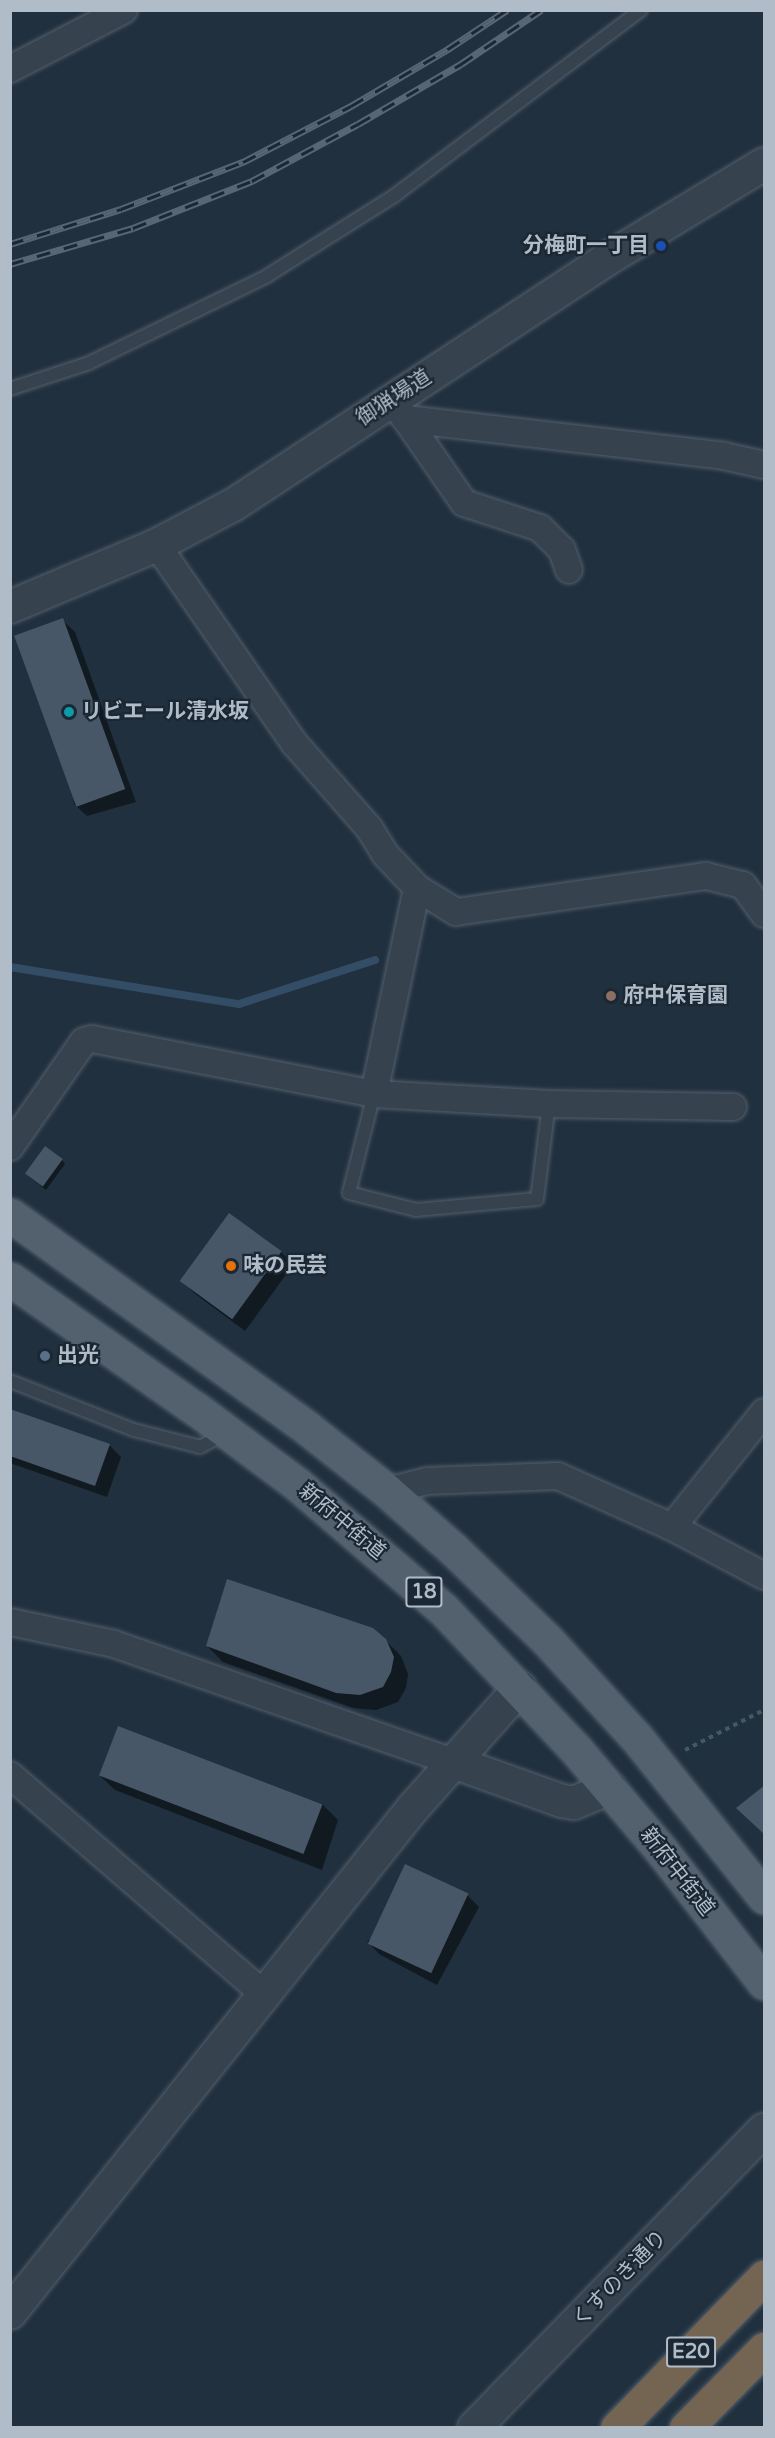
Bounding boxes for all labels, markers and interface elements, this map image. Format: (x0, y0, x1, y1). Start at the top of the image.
place label: 分梅町一丁目 (523, 233, 649, 259)
marker: 分梅町一丁目 (654, 239, 668, 253)
street label: 御猟場道 (352, 365, 436, 431)
place label: リビエール清水坂 (81, 699, 249, 725)
marker: リビエール清水坂 (62, 705, 76, 719)
place label: 府中保育園 (623, 983, 728, 1009)
marker: 府中保育園 (604, 989, 618, 1003)
place label: 味の民芸 (243, 1253, 327, 1279)
marker: 味の民芸 (224, 1259, 238, 1273)
place label: 出光 (57, 1343, 99, 1369)
marker: 出光 (38, 1349, 52, 1363)
street label: 新府中街道 (294, 1479, 390, 1565)
road number: 18 (404, 1575, 444, 1609)
street label: 新府中街道 (635, 1823, 719, 1921)
street label: くすのき通り (567, 2225, 673, 2333)
road number: E20 (666, 2335, 716, 2369)

